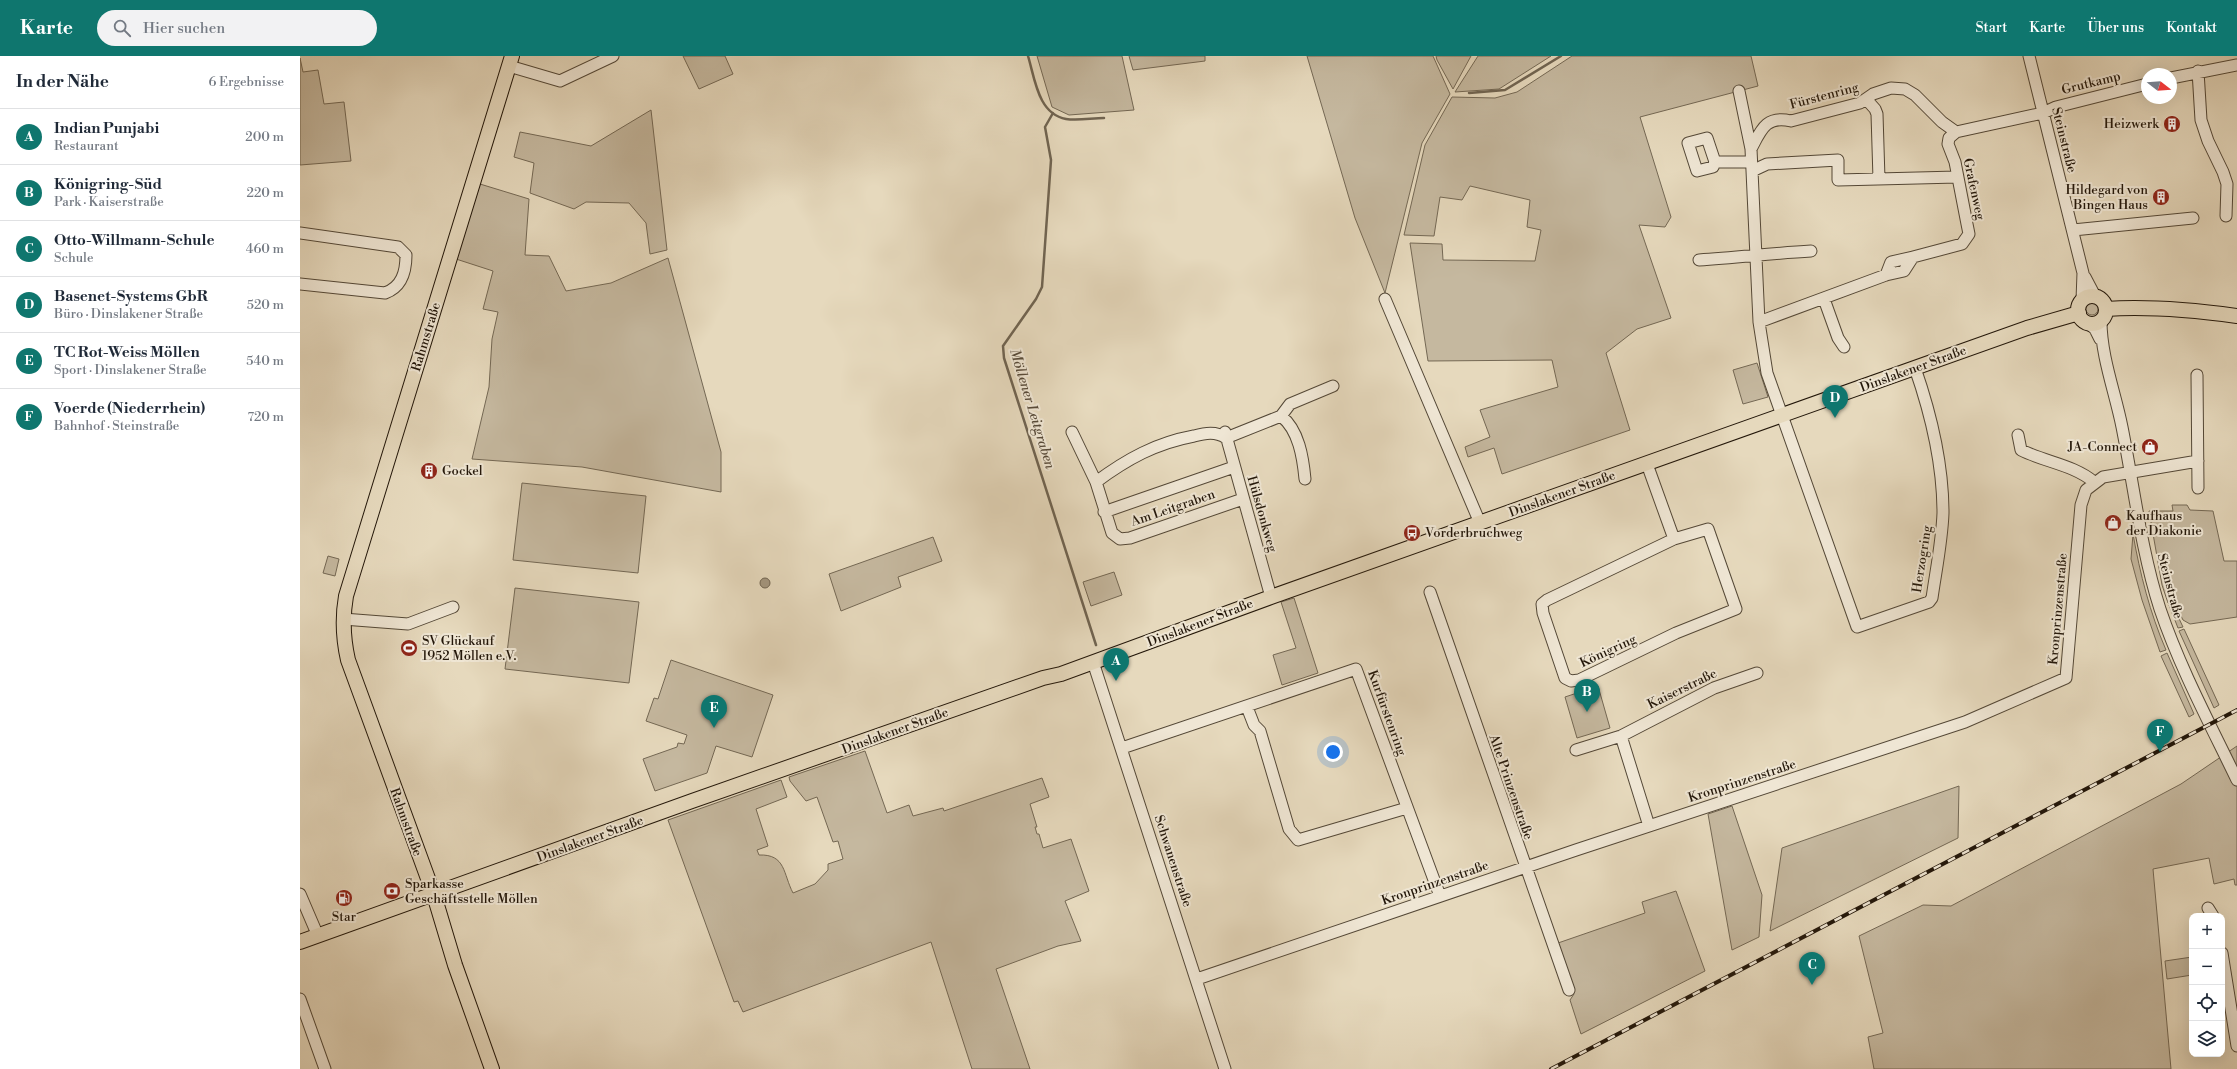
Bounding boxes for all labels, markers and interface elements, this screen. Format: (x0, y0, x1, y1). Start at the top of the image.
search box (97, 10, 377, 46)
text: Karte (20, 16, 73, 40)
icon: search (111, 17, 133, 39)
text: Hier suchen (143, 19, 225, 38)
text: Start (1975, 19, 2007, 37)
text: Karte (2029, 19, 2065, 37)
text: Über uns (2087, 19, 2144, 37)
text: Kontakt (2166, 19, 2217, 37)
street label: Grutkamp (2060, 68, 2122, 98)
north arrow (2141, 68, 2177, 104)
text: In der Nähe (16, 71, 109, 93)
text: 6 Ergebnisse (208, 74, 284, 90)
street label: Fürstenring (1788, 79, 1860, 113)
street label: Steinstraße (2048, 106, 2080, 175)
building icon: Heizwerk (2162, 114, 2182, 134)
place label: Heizwerk (2104, 116, 2160, 132)
text: Indian Punjabi (54, 119, 159, 138)
text: A (24, 129, 34, 145)
text: 200 m (245, 129, 284, 145)
text: Restaurant (54, 138, 119, 154)
street label: Grafenweg (1960, 157, 1988, 222)
text: Königring-Süd (54, 175, 162, 194)
place label: Hildegard von Bingen Haus (2065, 182, 2148, 213)
text: B (24, 185, 34, 201)
text: 220 m (246, 185, 284, 201)
building icon: Hildegard von Bingen Haus (2151, 187, 2171, 207)
text: Park · Kaiserstraße (54, 194, 164, 210)
text: Otto-Willmann-Schule (54, 231, 214, 250)
text: C (24, 241, 34, 257)
text: 460 m (246, 241, 284, 257)
text: Schule (54, 250, 94, 266)
text: Basenet-Systems GbR (54, 287, 208, 306)
text: D (24, 297, 34, 313)
text: 520 m (247, 297, 284, 313)
street label: Rahmstraße (408, 300, 444, 373)
text: Büro · Dinslakener Straße (54, 306, 203, 322)
street label: Dinslakener Straße (1858, 342, 1969, 396)
text: TC Rot-Weiss Möllen (54, 343, 200, 362)
water label: Möllener Leitgraben (1005, 347, 1059, 471)
text: E (24, 353, 34, 369)
text: 540 m (246, 353, 284, 369)
text: Sport · Dinslakener Straße (54, 362, 207, 378)
pin: D (1822, 385, 1848, 418)
text: Voerde (Niederrhein) (54, 399, 205, 418)
text: F (24, 409, 34, 425)
text: 720 m (248, 409, 284, 425)
text: Bahnhof · Steinstraße (54, 418, 179, 434)
shop icon: JA-Connect (2140, 437, 2160, 457)
place label: JA-Connect (2067, 439, 2137, 455)
building icon: Gockel (419, 461, 439, 481)
place label: Gockel (442, 463, 483, 479)
street label: Dinslakener Straße (1507, 467, 1618, 521)
street label: Hülsdonkweg (1243, 474, 1281, 554)
street label: Am Leitgraben (1128, 486, 1217, 530)
place label: Kaufhaus der Diakonie (2126, 508, 2202, 539)
shop icon: Kaufhaus der Diakonie (2103, 513, 2123, 533)
bus stop icon: Vorderbruchweg (1402, 523, 1422, 543)
street label: Herzogring (1909, 524, 1935, 594)
place label: Vorderbruchweg (1424, 525, 1523, 541)
street label: Kronprinzenstraße (2045, 552, 2071, 666)
street label: Steinstraße (2154, 552, 2187, 621)
street label: Dinslakener Straße (1145, 595, 1256, 651)
street label: Königring (1577, 631, 1639, 671)
place label: SV Glückauf 1952 Möllen e.V. (422, 633, 516, 664)
sports icon: SV Glückauf 1952 Möllen e.V. (399, 638, 419, 658)
pin: A (1103, 648, 1129, 681)
street label: Kaiserstraße (1645, 665, 1720, 713)
street label: Kurfürstenring (1364, 668, 1410, 758)
pin: B (1574, 679, 1600, 712)
pin: E (701, 695, 727, 728)
street label: Dinslakener Straße (840, 704, 951, 758)
pin: F (2147, 719, 2173, 752)
street label: Alte Prinzenstraße (1485, 731, 1537, 842)
your location (1323, 742, 1343, 762)
street label: Kronprinzenstraße (1686, 756, 1798, 806)
street label: Rahmstraße (386, 786, 426, 859)
street label: Dinslakener Straße (535, 812, 646, 866)
street label: Schwanenstraße (1151, 813, 1196, 909)
street label: Kronprinzenstraße (1379, 857, 1491, 909)
place label: Sparkasse Geschäftsstelle Möllen (405, 876, 538, 907)
bank icon: Sparkasse Geschäftsstelle Möllen (382, 881, 402, 901)
fuel station icon: Star (334, 888, 354, 908)
place label: Star (332, 909, 357, 925)
map controls (2189, 913, 2225, 1057)
button: + (2189, 913, 2225, 949)
button: − (2189, 949, 2225, 985)
pin: C (1799, 952, 1825, 985)
button: locate (2189, 985, 2225, 1021)
button: layers (2189, 1021, 2225, 1057)

